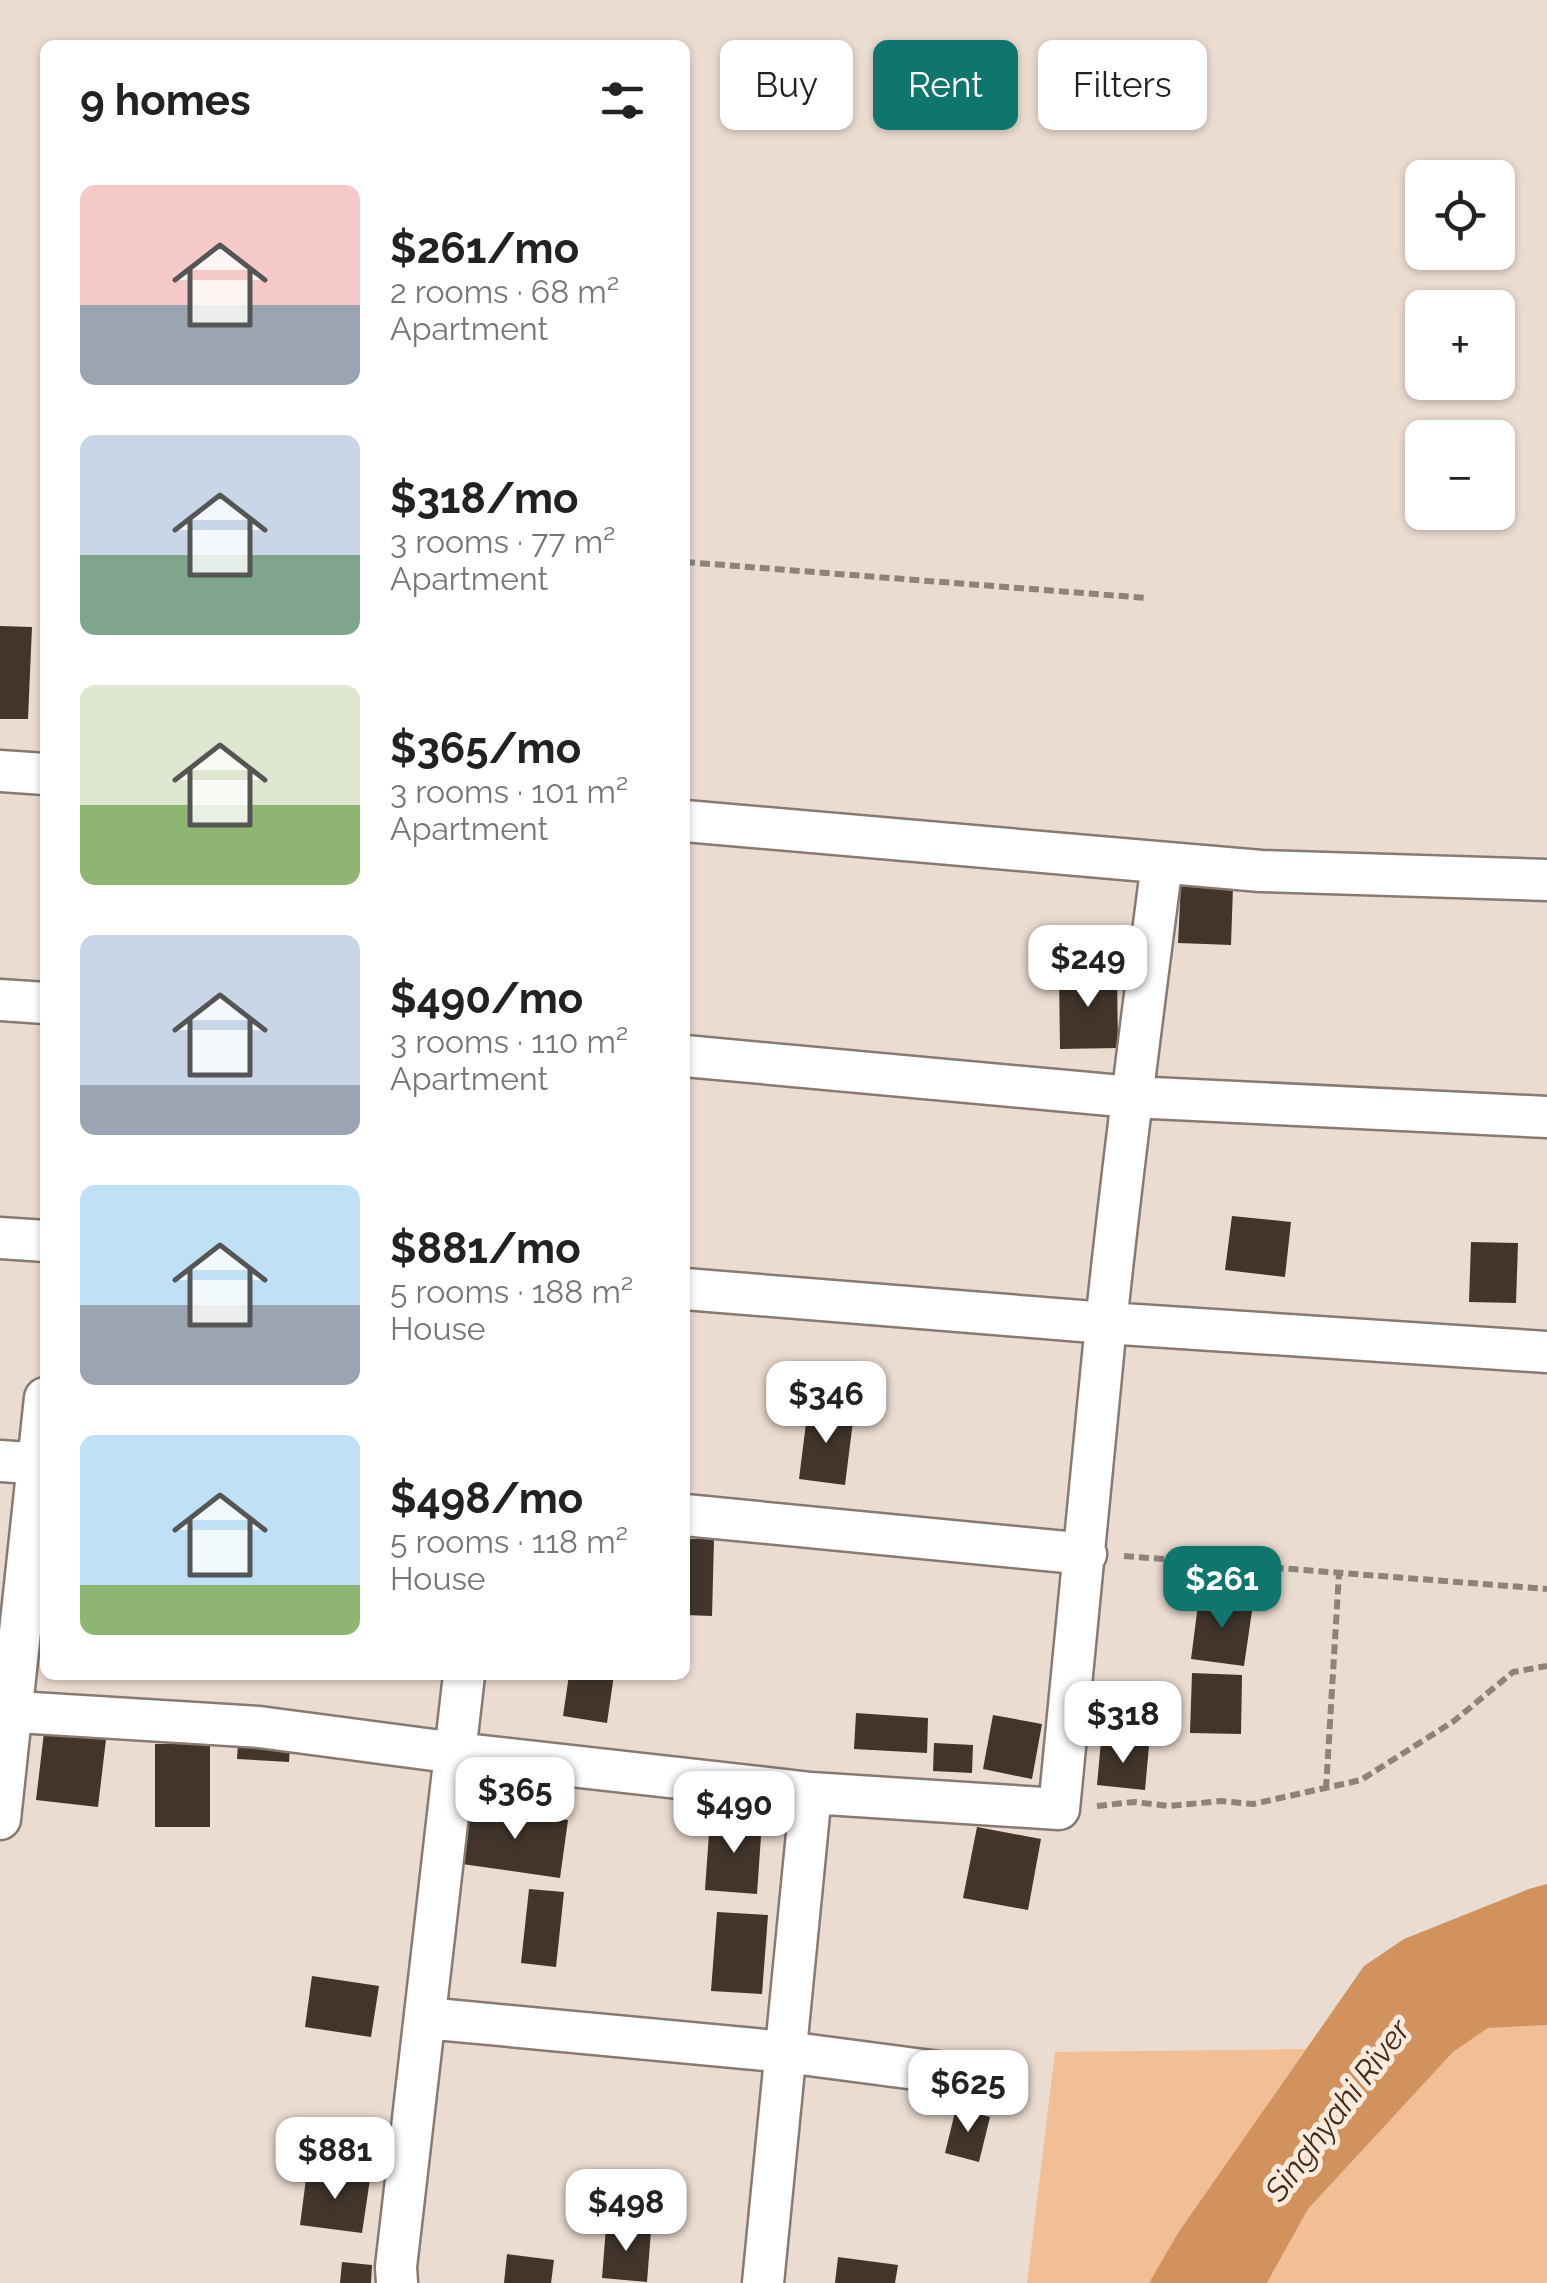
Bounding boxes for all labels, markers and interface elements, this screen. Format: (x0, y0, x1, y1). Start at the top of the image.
chip: Buy (720, 40, 853, 130)
chip: Rent (873, 40, 1018, 130)
chip: Filters (1038, 40, 1207, 130)
icon: filters (595, 73, 650, 128)
text: 9 homes (80, 76, 251, 125)
map controls (1405, 160, 1515, 530)
button: locate (1405, 160, 1515, 270)
text: $261/mo (390, 224, 579, 273)
icon: home (160, 225, 280, 345)
text: 2 rooms · 68 m² (390, 273, 619, 310)
button: + (1405, 290, 1515, 400)
text: Apartment (390, 310, 548, 347)
button: − (1405, 420, 1515, 530)
text: $318/mo (390, 474, 578, 523)
icon: home (160, 475, 280, 595)
text: 3 rooms · 77 m² (390, 523, 616, 560)
text: Apartment (390, 560, 548, 597)
text: $365/mo (390, 724, 581, 773)
icon: home (160, 725, 280, 845)
text: 3 rooms · 101 m² (390, 773, 628, 810)
text: Apartment (390, 810, 548, 847)
pin: $249 (1029, 925, 1147, 1010)
text: $249 (1050, 939, 1126, 976)
text: $490/mo (390, 974, 583, 1023)
icon: home (160, 975, 280, 1095)
text: 3 rooms · 110 m² (390, 1023, 628, 1060)
text: Apartment (390, 1060, 548, 1097)
text: $881/mo (390, 1224, 581, 1273)
icon: home (160, 1225, 280, 1345)
text: 5 rooms · 188 m² (390, 1273, 633, 1310)
text: House (390, 1310, 486, 1347)
pin: $346 (767, 1361, 885, 1446)
text: $346 (788, 1375, 864, 1412)
text: $498/mo (390, 1474, 583, 1523)
icon: home (160, 1475, 280, 1595)
text: 5 rooms · 118 m² (390, 1523, 628, 1560)
pin: $261 (1163, 1546, 1281, 1631)
text: House (390, 1560, 486, 1597)
text: $261 (1185, 1560, 1259, 1597)
pin: $318 (1064, 1681, 1182, 1766)
text: $318 (1086, 1695, 1160, 1732)
pin: $365 (456, 1757, 574, 1842)
text: $365 (477, 1771, 553, 1808)
pin: $490 (675, 1771, 793, 1856)
text: $490 (695, 1785, 773, 1822)
water label: Singhyahi River (1256, 2011, 1418, 2209)
pin: $625 (909, 2050, 1027, 2135)
text: $625 (930, 2064, 1006, 2101)
pin: $881 (276, 2117, 394, 2202)
text: $881 (298, 2131, 372, 2168)
pin: $498 (567, 2169, 685, 2254)
text: $498 (588, 2183, 664, 2220)

